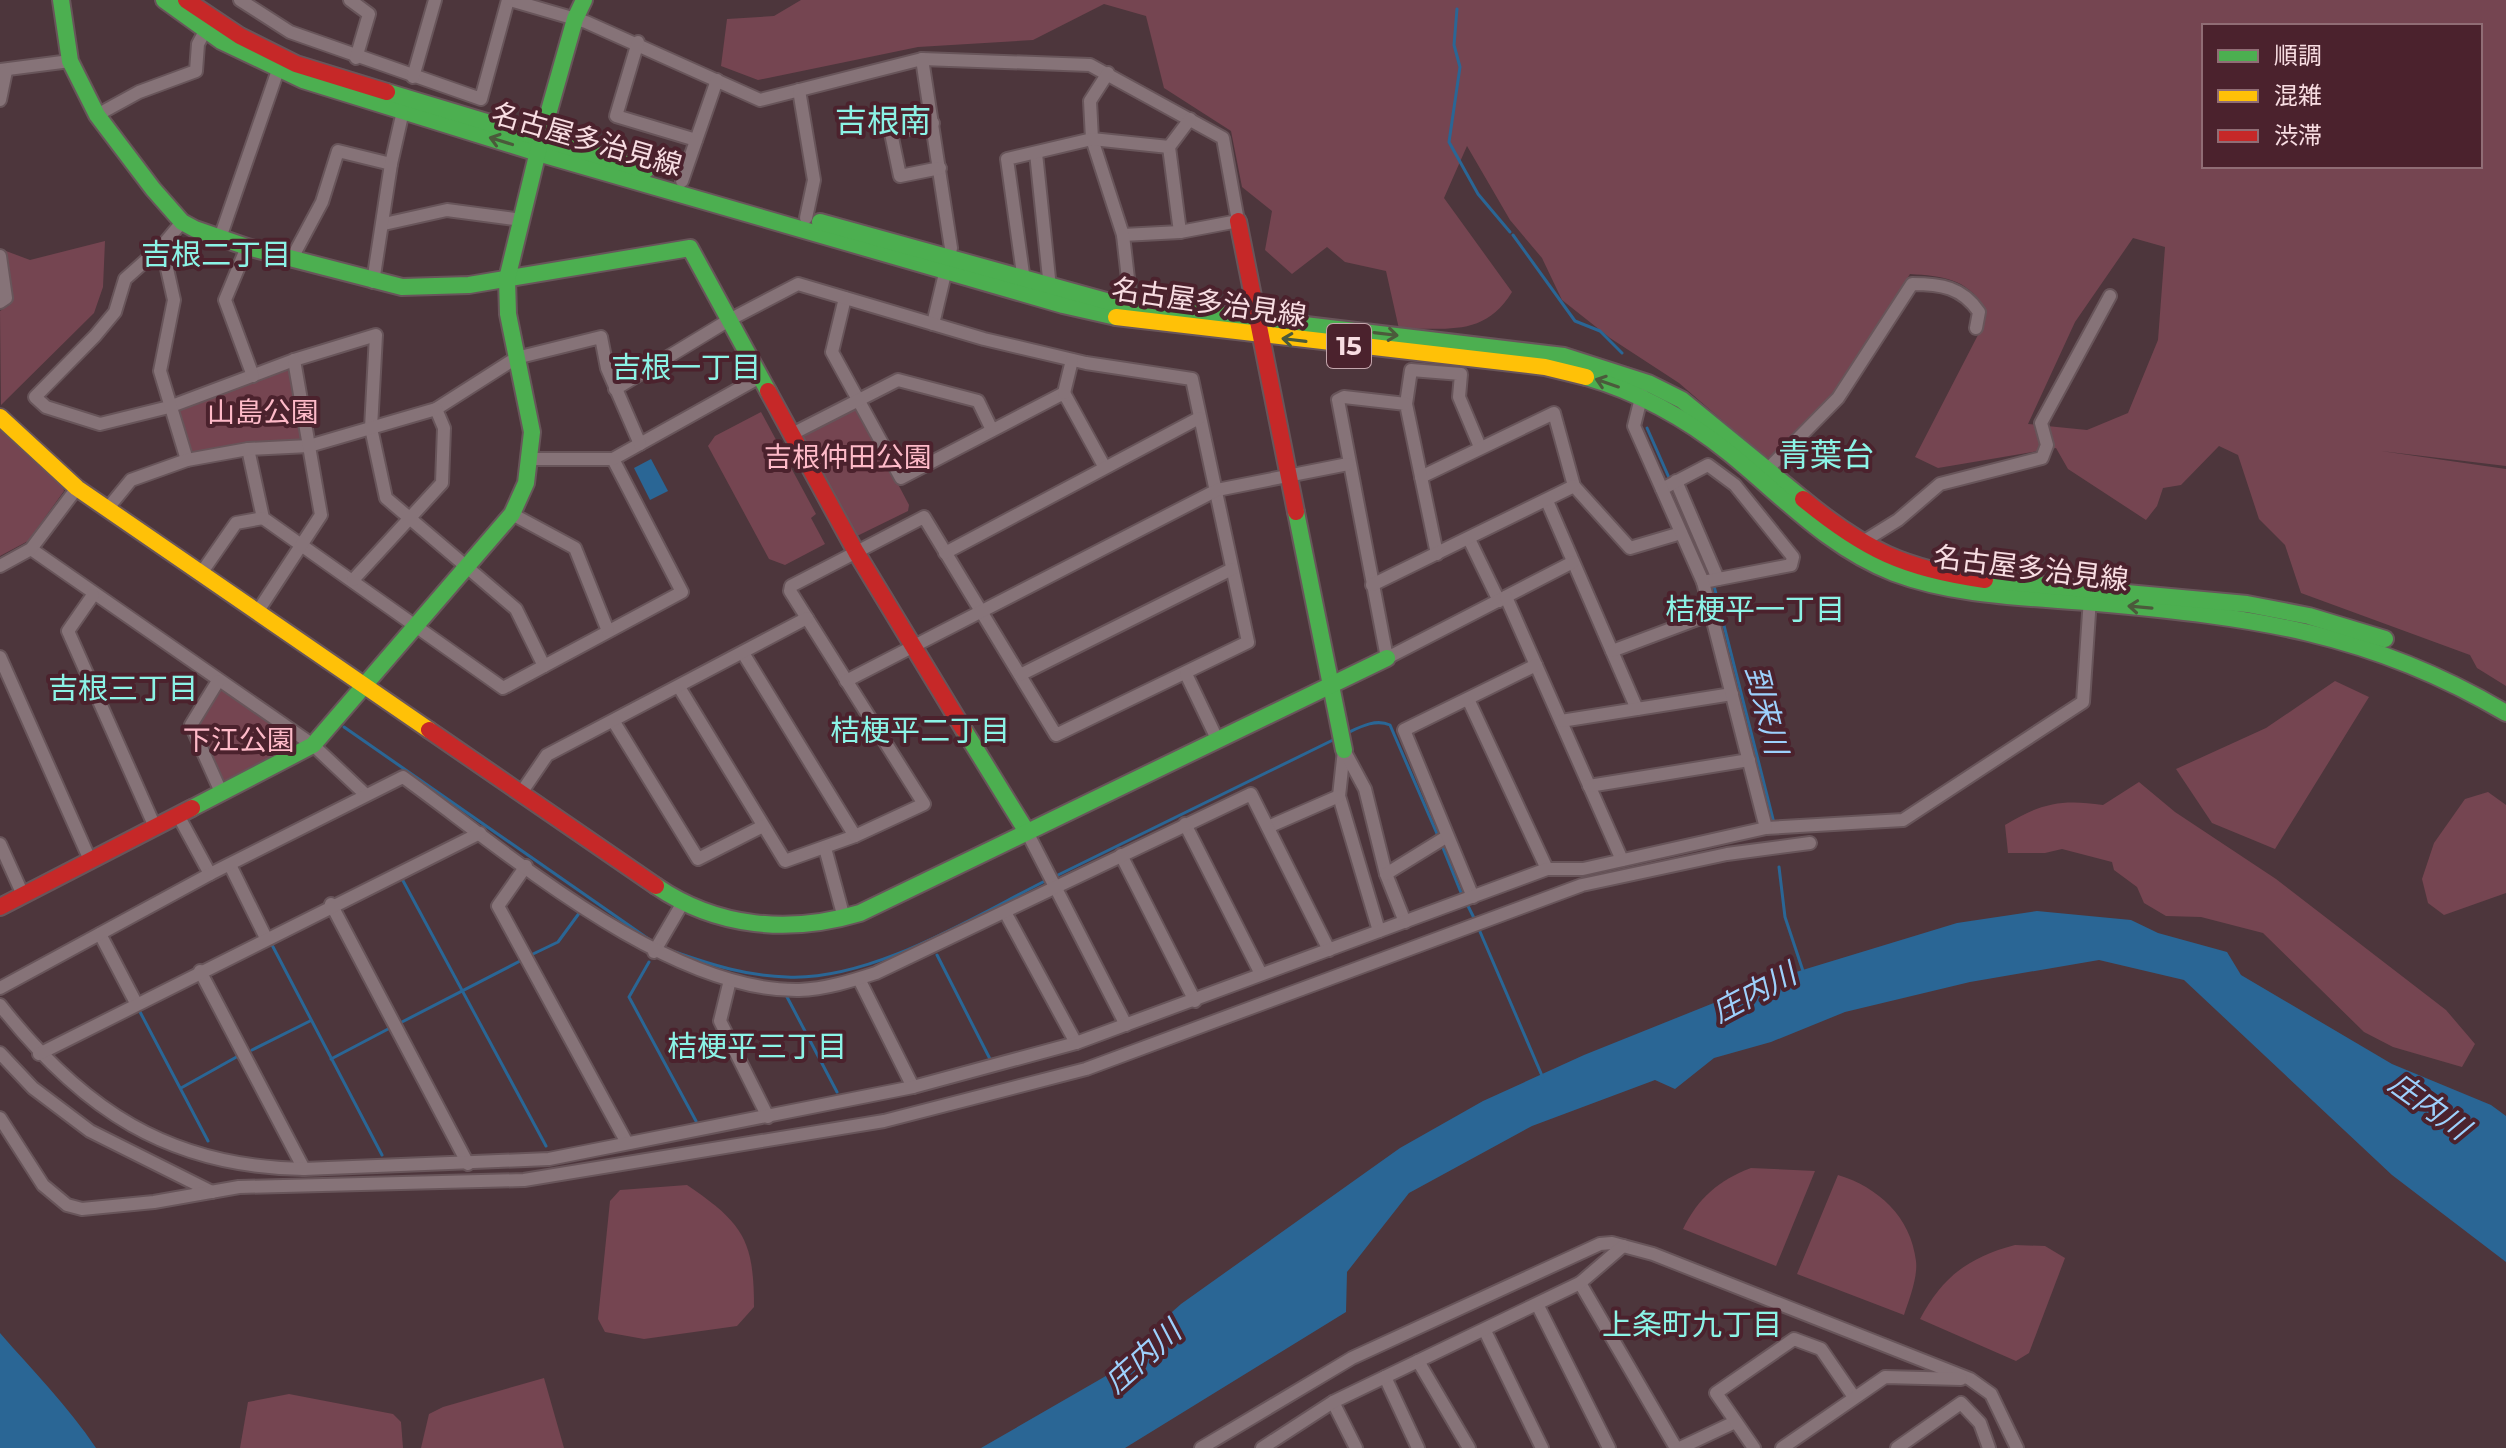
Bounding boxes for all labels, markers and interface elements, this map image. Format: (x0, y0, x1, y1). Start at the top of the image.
legend (2202, 24, 2482, 168)
text: 順調 (2274, 41, 2322, 70)
text: 混雑 (2274, 81, 2322, 110)
street label: 名古屋多治見線 (488, 96, 686, 182)
district label: 吉根南 (835, 101, 931, 140)
text: 渋滞 (2274, 121, 2322, 150)
one-way arrow (488, 133, 514, 148)
district label: 吉根二丁目 (141, 236, 291, 273)
street label: 名古屋多治見線 (1110, 272, 1308, 332)
road number: 15 (1327, 324, 1371, 368)
one-way arrow (1372, 327, 1399, 342)
one-way arrow (1282, 332, 1307, 347)
district label: 吉根一丁目 (611, 349, 761, 386)
one-way arrow (1594, 375, 1619, 390)
park label: 山島公園 (207, 395, 319, 429)
district label: 青葉台 (1778, 435, 1874, 474)
park label: 吉根仲田公園 (764, 440, 932, 474)
street label: 名古屋多治見線 (1932, 539, 2130, 597)
district label: 桔梗平一丁目 (1665, 591, 1845, 628)
one-way arrow (2127, 599, 2154, 614)
water label: 到来川 (1738, 662, 1796, 761)
district label: 吉根三丁目 (48, 670, 198, 707)
district label: 桔梗平二丁目 (830, 712, 1010, 749)
park label: 下江公園 (183, 723, 295, 757)
water label: 庄内川 (1705, 954, 1805, 1030)
district label: 桔梗平三丁目 (667, 1028, 847, 1065)
water label: 庄内川 (2382, 1064, 2479, 1149)
district label: 上条町九丁目 (1602, 1306, 1782, 1343)
water label: 庄内川 (1097, 1311, 1191, 1400)

